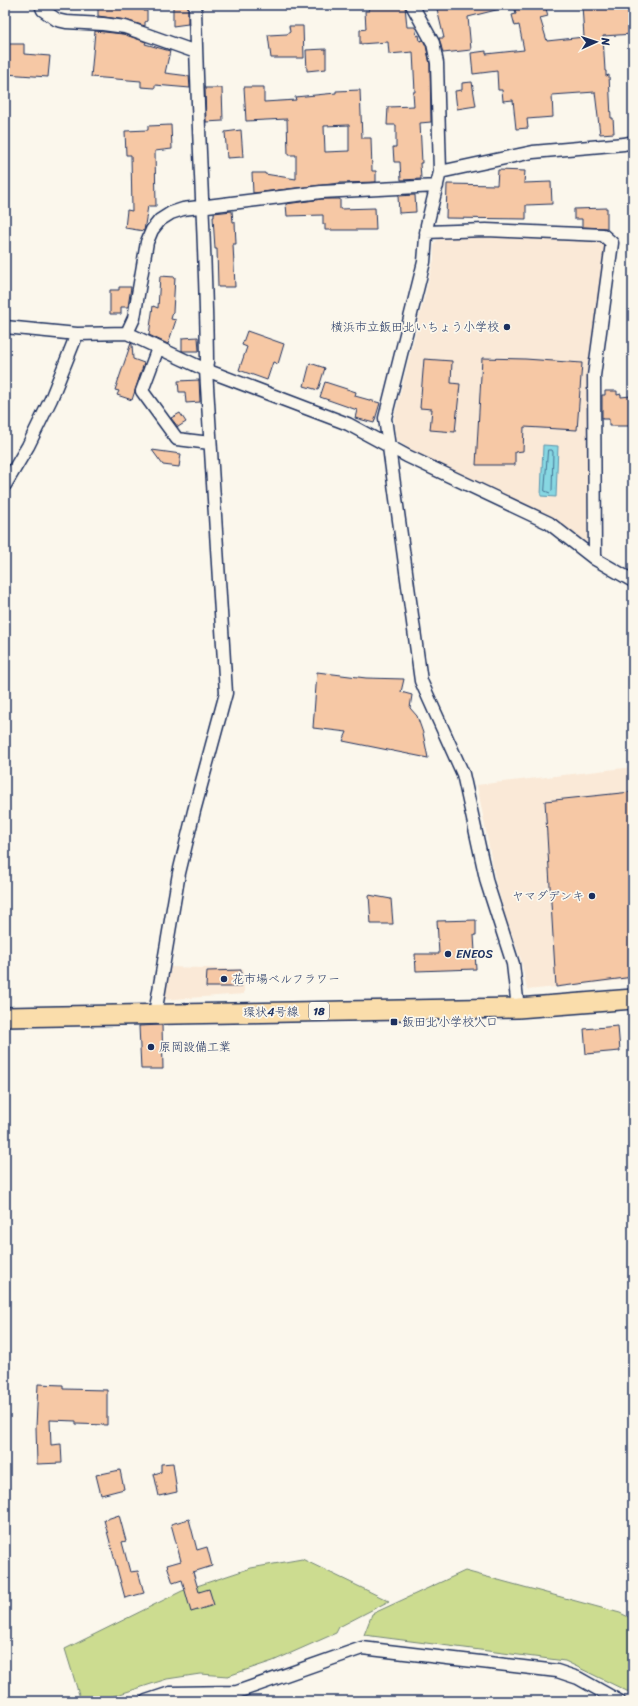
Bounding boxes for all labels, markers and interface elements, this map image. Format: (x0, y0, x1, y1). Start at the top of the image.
north arrow (576, 22, 616, 62)
text: N (596, 36, 615, 46)
place label: 横浜市立飯田北いちょう小学校 (331, 316, 499, 338)
marker: 横浜市立飯田北いちょう小学校 (502, 322, 512, 332)
place label: ヤマダデンキ (512, 885, 584, 907)
marker: ヤマダデンキ (587, 891, 597, 901)
place label: ENEOS (456, 943, 493, 965)
marker: ENEOS (443, 949, 453, 959)
place label: 花市場ベルフラワー (232, 968, 340, 990)
marker: 花市場ベルフラワー (219, 974, 229, 984)
street label: 環状4号線 (243, 1001, 299, 1023)
road number: 18 (309, 1002, 329, 1020)
place label: 飯田北小学校入口 (402, 1011, 498, 1033)
marker: 飯田北小学校入口 (389, 1017, 399, 1027)
place label: 原岡設備工業 (159, 1036, 231, 1058)
marker: 原岡設備工業 (146, 1042, 156, 1052)

